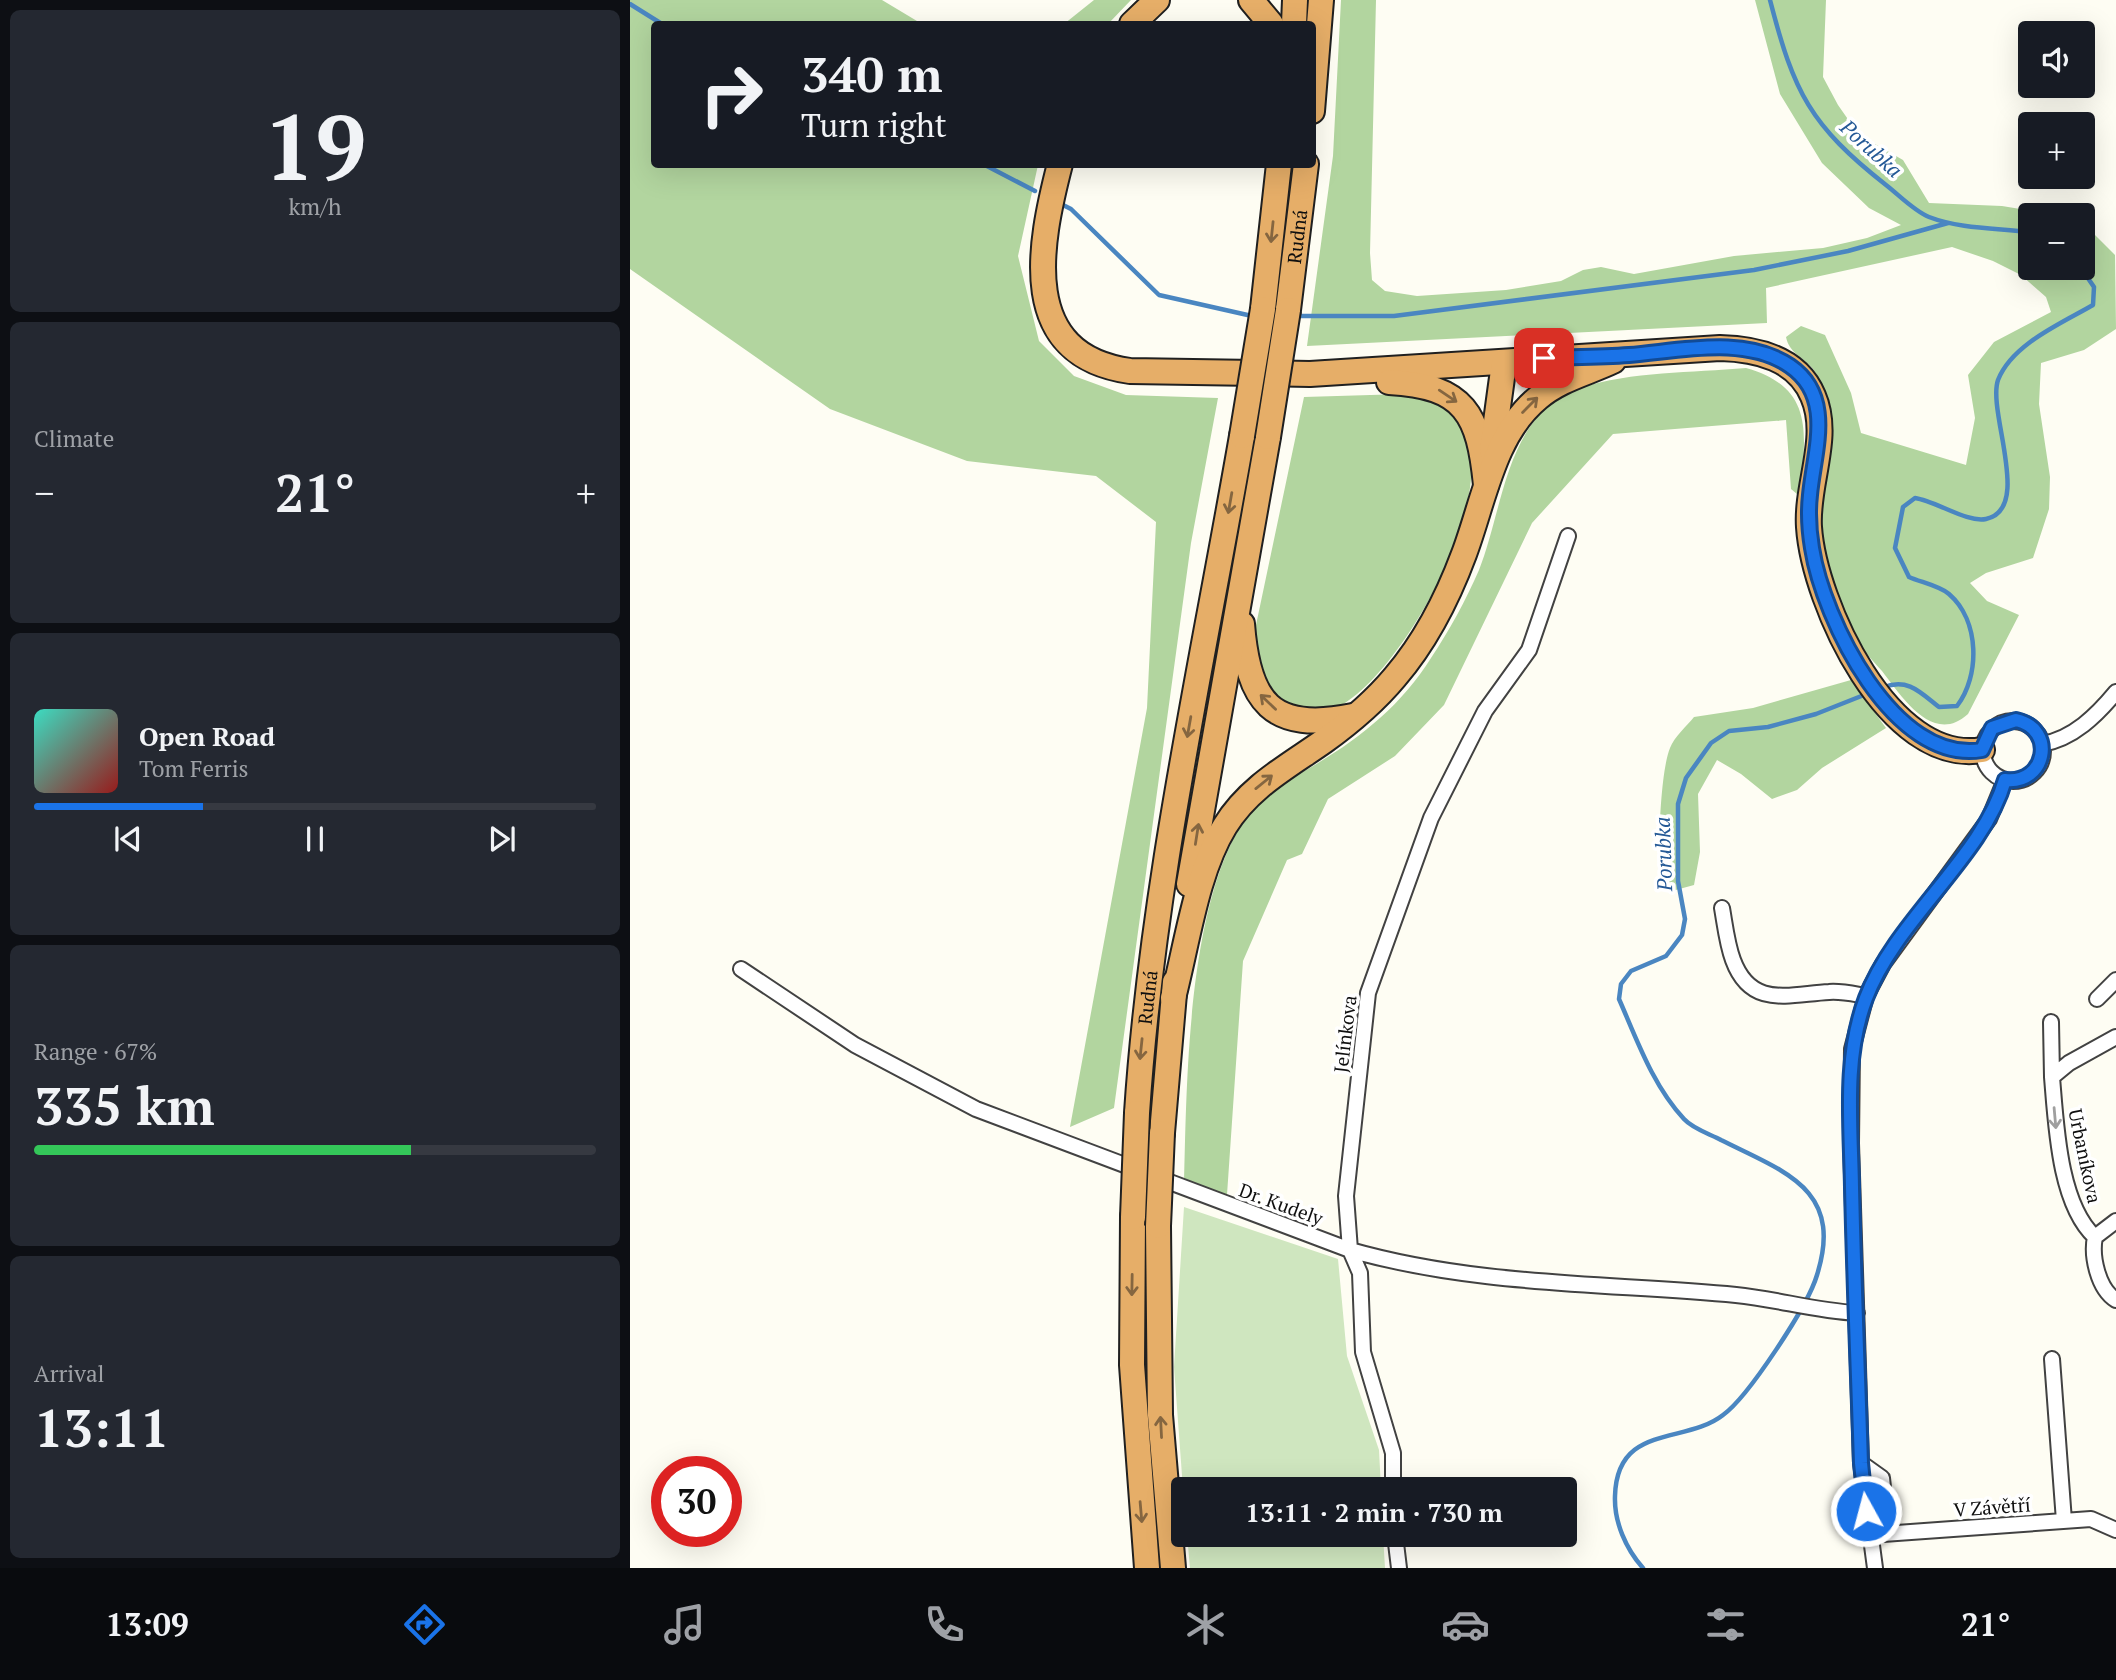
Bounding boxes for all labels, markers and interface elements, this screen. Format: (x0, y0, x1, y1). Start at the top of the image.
map controls (2018, 21, 2095, 280)
button: sound (2018, 21, 2095, 98)
text: 340 m (801, 41, 943, 106)
icon: right (686, 49, 777, 140)
text: 19 (264, 85, 366, 206)
text: Turn right (801, 104, 947, 146)
water label: Porubka (1834, 112, 1909, 184)
button: + (2018, 112, 2095, 189)
text: km/h (288, 191, 342, 222)
button: − (2018, 203, 2095, 280)
street label: Rudná (1281, 208, 1312, 265)
one-way arrow (1265, 220, 1278, 243)
pin (1514, 328, 1574, 388)
icon: arrive (1525, 339, 1563, 377)
one-way arrow (1438, 389, 1457, 403)
one-way arrow (1521, 397, 1538, 414)
text: Climate (34, 423, 114, 454)
text: 21° (275, 458, 355, 527)
text: − (34, 468, 54, 518)
text: + (576, 468, 596, 518)
one-way arrow (1223, 491, 1236, 514)
one-way arrow (1259, 694, 1276, 711)
one-way arrow (1182, 715, 1196, 738)
text: Open Road (139, 719, 275, 753)
text: Tom Ferris (139, 753, 249, 784)
one-way arrow (1255, 774, 1273, 790)
water label: Porubka (1648, 816, 1678, 893)
icon: previous (109, 820, 147, 858)
icon: pause (296, 820, 334, 858)
icon: next (483, 820, 521, 858)
one-way arrow (1191, 823, 1204, 845)
street label: Rudná (1132, 968, 1163, 1026)
street label: Jelínkova (1327, 993, 1362, 1074)
text: Range · 67% (34, 1036, 157, 1067)
one-way arrow (1135, 1037, 1148, 1060)
text: 335 km (34, 1071, 215, 1140)
one-way arrow (2049, 1106, 2062, 1129)
street label: Urbaníkova (2063, 1106, 2108, 1206)
street label: Dr. Kudely (1236, 1177, 1327, 1230)
one-way arrow (1125, 1273, 1139, 1296)
text: Arrival (34, 1358, 105, 1389)
text: 13:11 (34, 1393, 169, 1462)
one-way arrow (1154, 1416, 1167, 1439)
speed limit sign: 30 (651, 1456, 742, 1547)
position arrow (1829, 1474, 1903, 1548)
street label: V Závětří (1953, 1491, 2032, 1522)
text: 13:11 · 2 min · 730 m (1245, 1495, 1503, 1529)
one-way arrow (1135, 1500, 1148, 1523)
icon: directions (400, 1600, 449, 1649)
icon: music (660, 1600, 709, 1649)
icon: phone (920, 1600, 969, 1649)
icon: climate (1181, 1600, 1230, 1649)
icon: car (1441, 1600, 1490, 1649)
icon: filters (1701, 1600, 1750, 1649)
text: 13:09 (106, 1603, 189, 1645)
text: 21° (1961, 1603, 2010, 1645)

